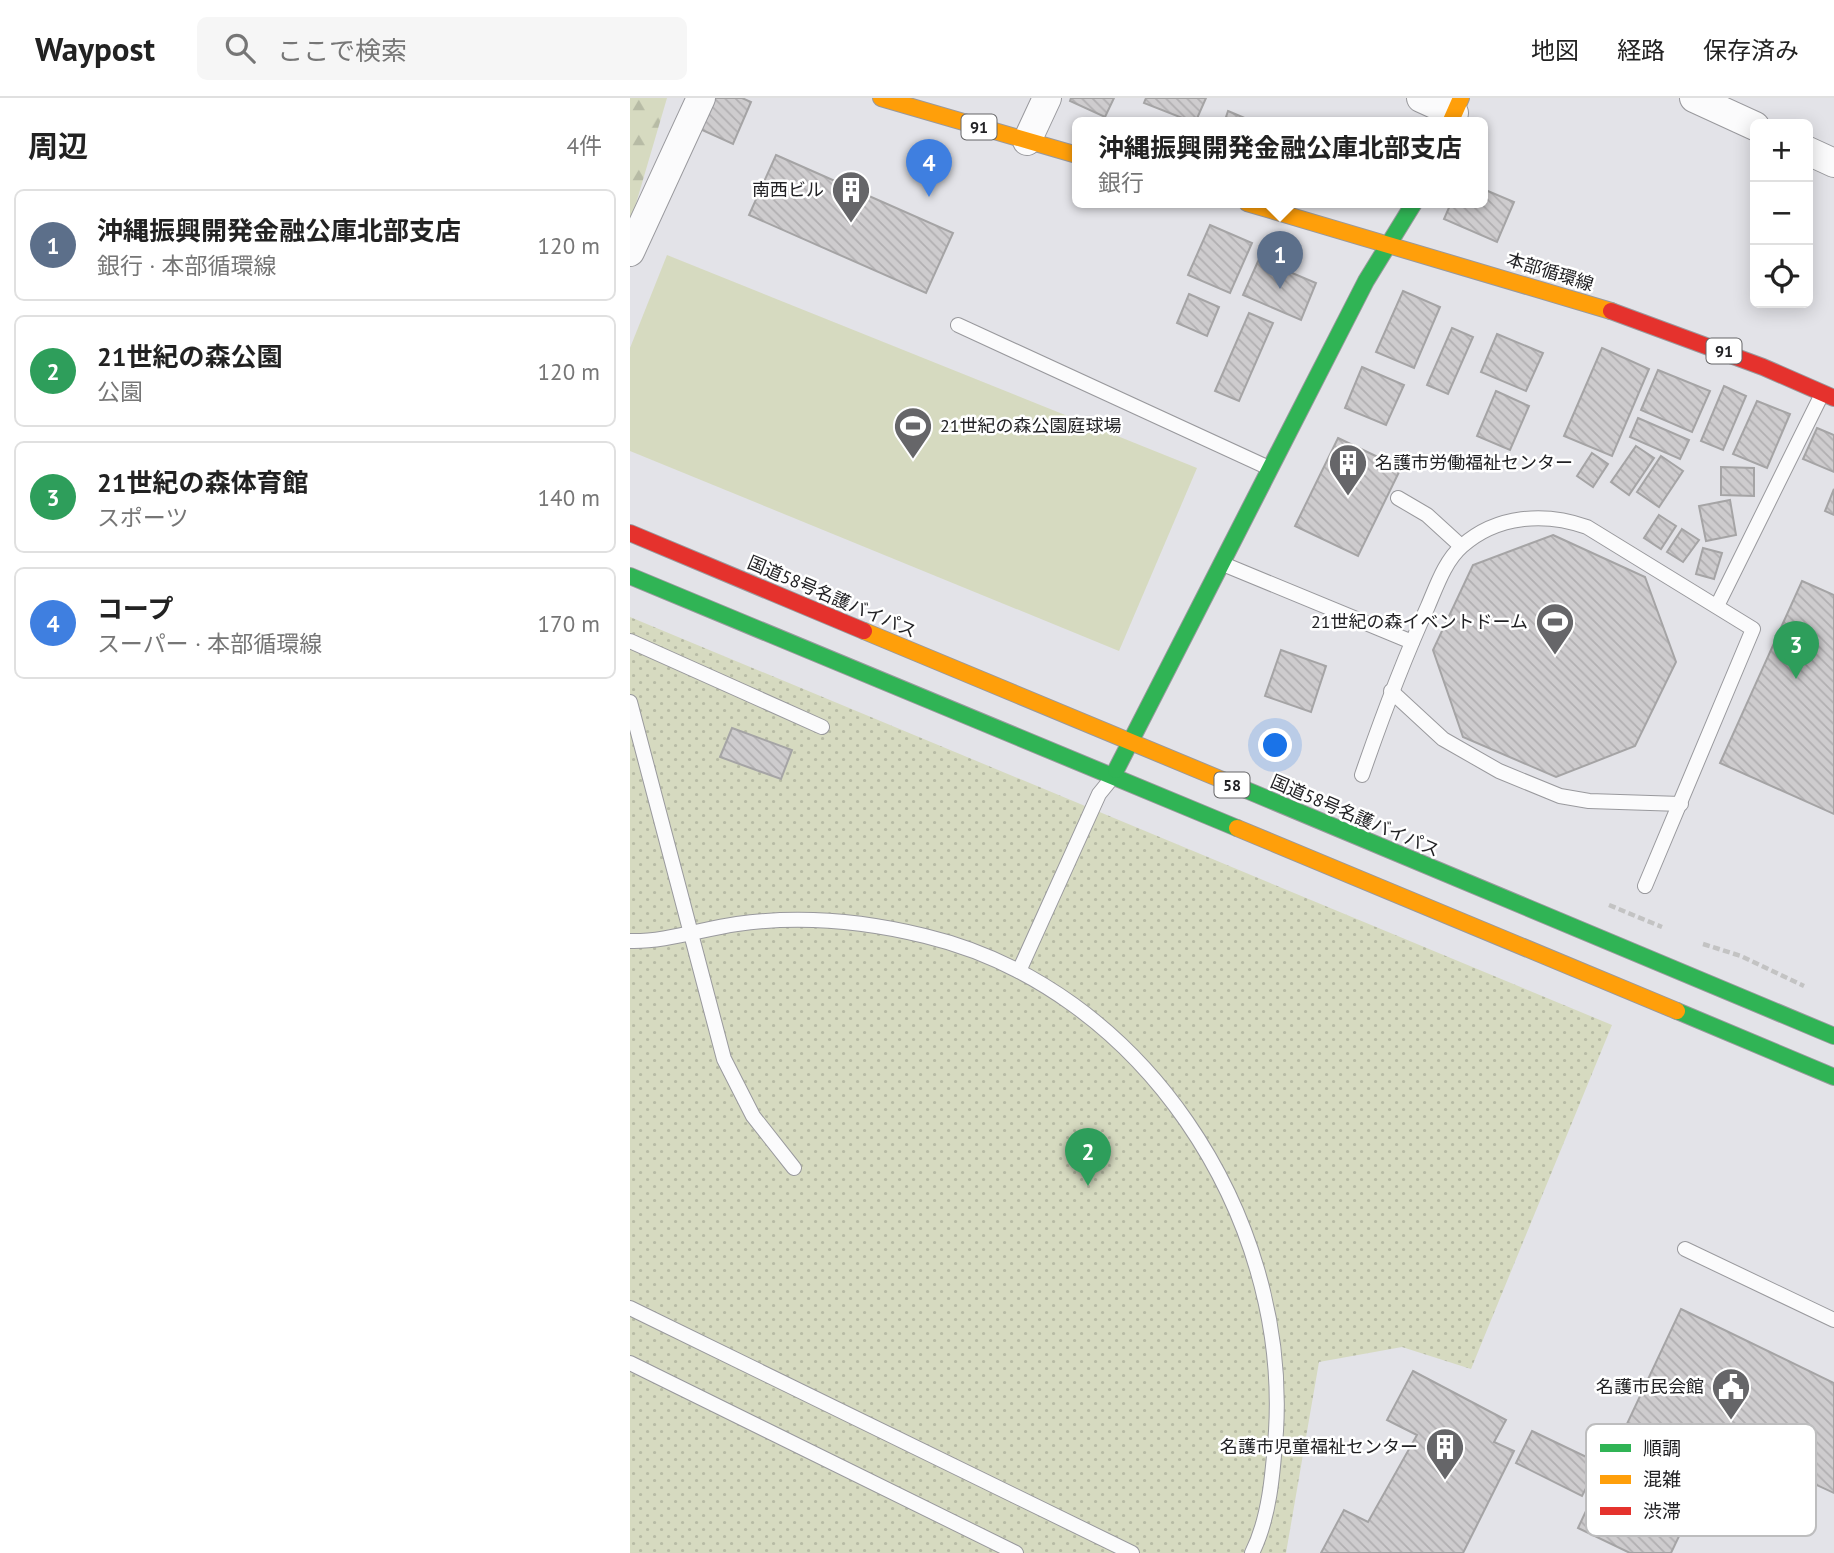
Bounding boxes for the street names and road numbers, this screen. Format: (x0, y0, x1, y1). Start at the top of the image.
road number: 91 (962, 115, 996, 140)
street label: 本部循環線 (1504, 247, 1597, 296)
road number: 91 (1706, 339, 1742, 364)
street label: 国道58号名護バイパス (744, 551, 920, 643)
street label: 国道58号名護バイパス (1267, 770, 1443, 862)
road number: 58 (1214, 772, 1250, 798)

